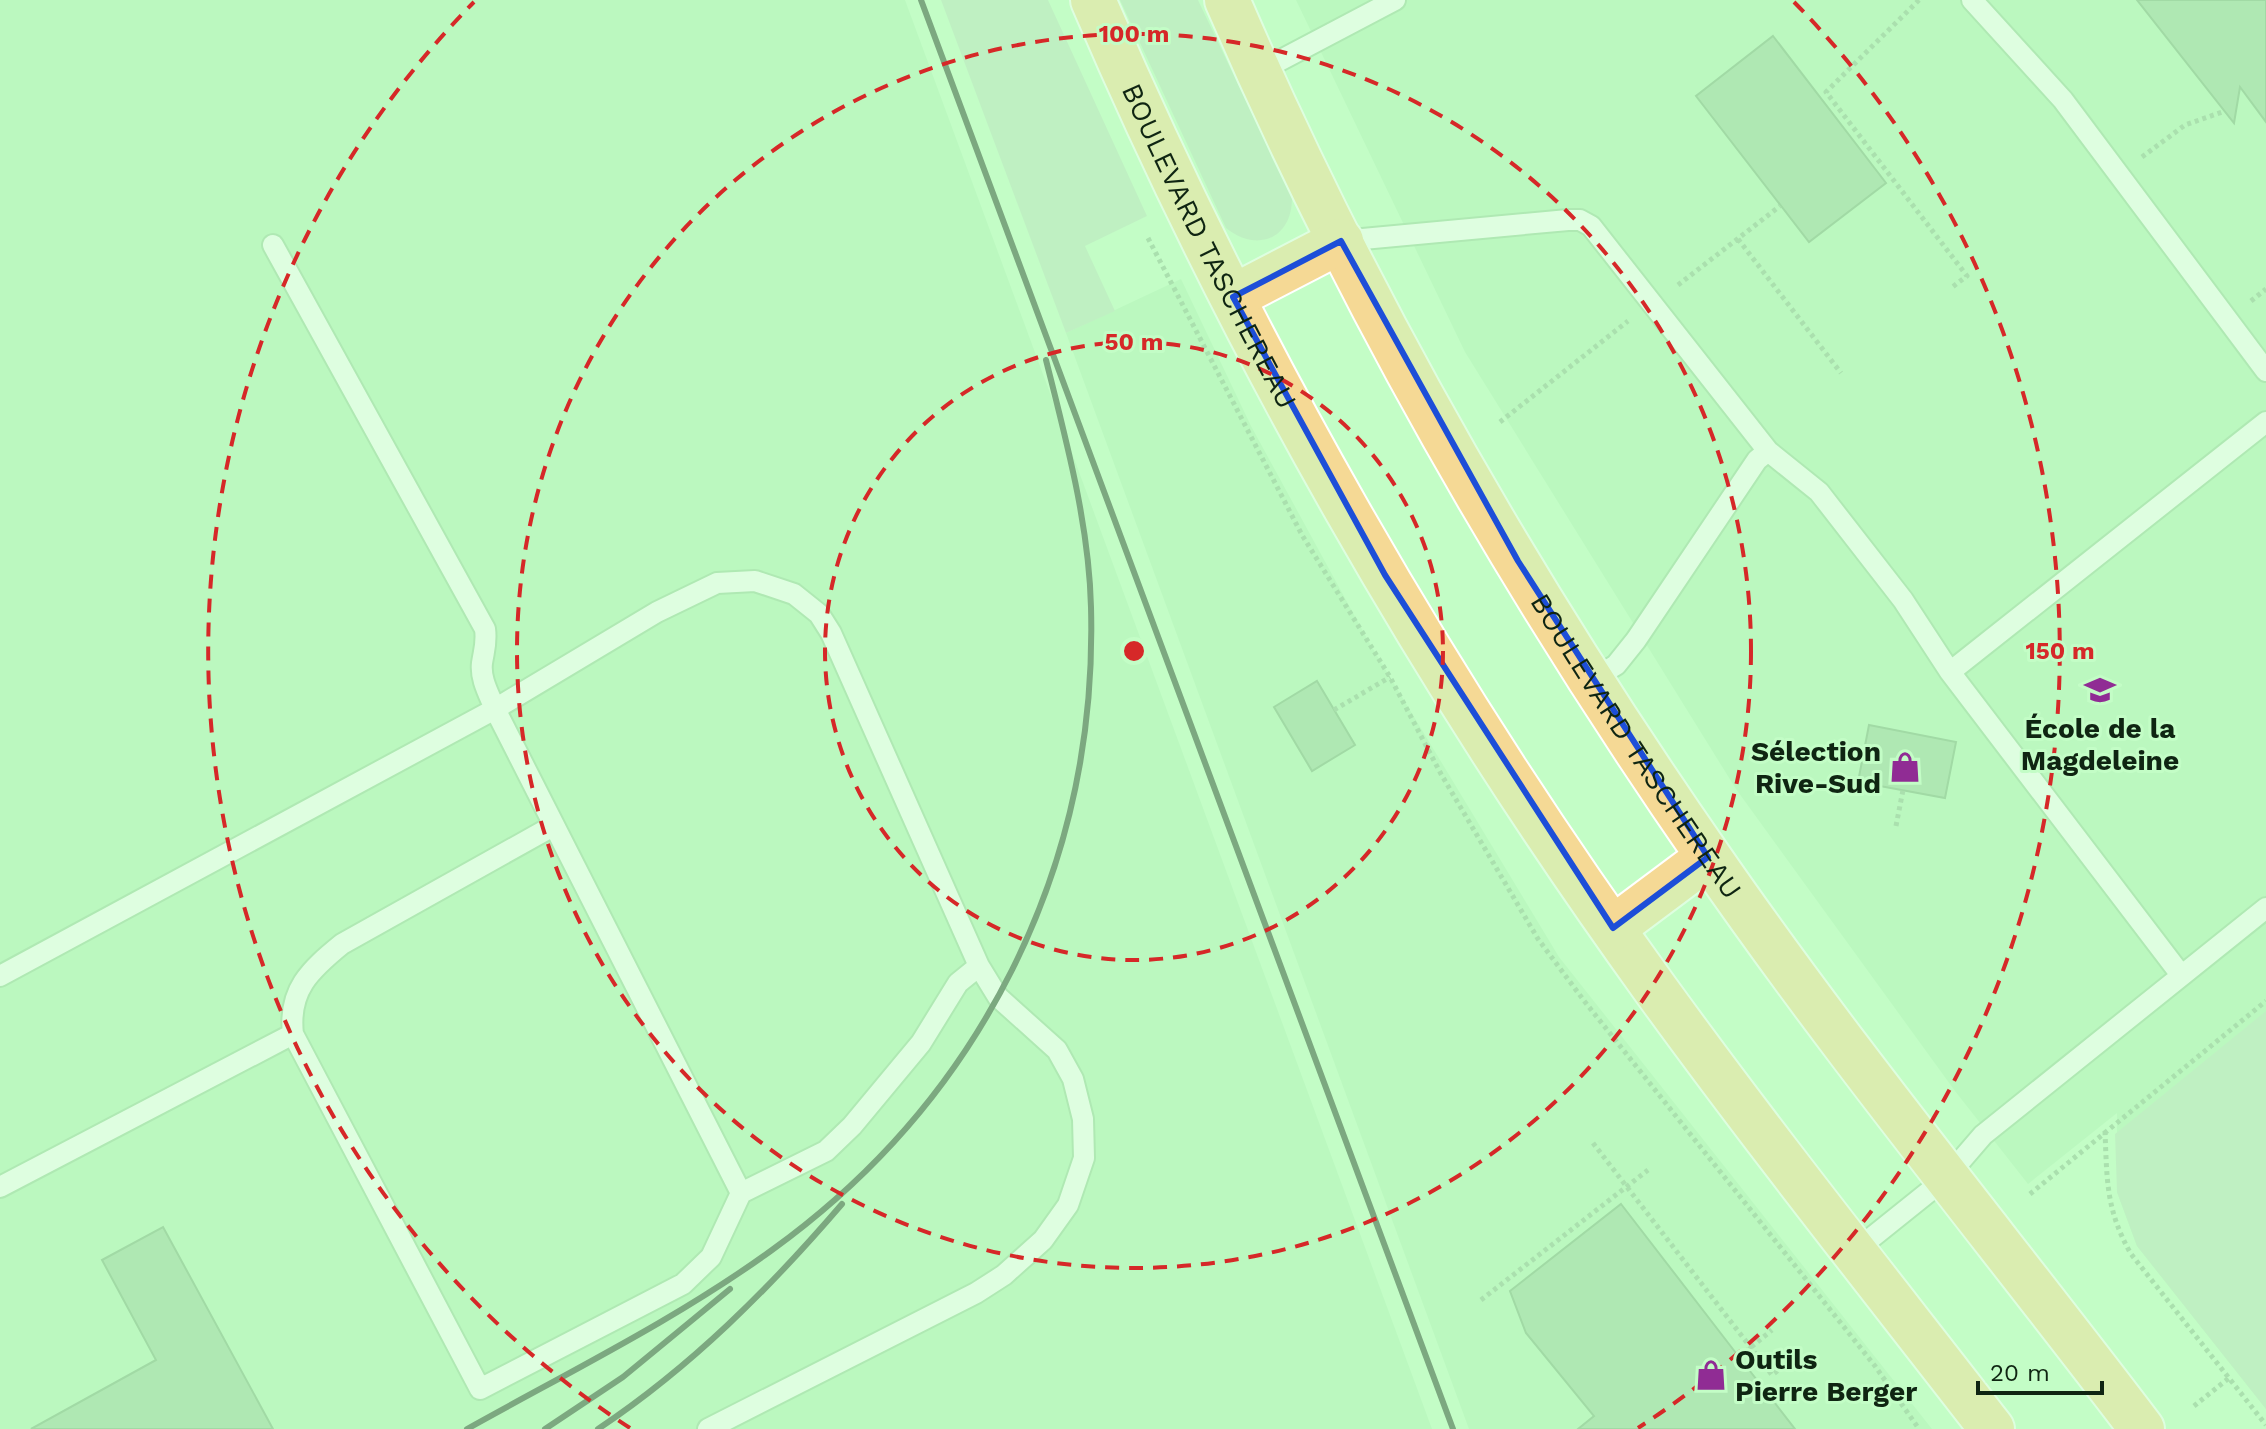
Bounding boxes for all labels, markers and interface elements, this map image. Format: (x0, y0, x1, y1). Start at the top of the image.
text: 100 m (1099, 20, 1169, 48)
street label: BOULEVARD TASCHEREAU (1115, 78, 1303, 414)
text: 50 m (1105, 328, 1163, 356)
street label: BOULEVARD TASCHEREAU (1523, 587, 1748, 905)
centre of rings (1120, 637, 1148, 665)
text: 150 m (2025, 637, 2095, 665)
school or university icon: École de la Magdeleine (2083, 673, 2117, 707)
place label: École de la Magdeleine (2021, 712, 2179, 777)
place label: Sélection Rive-Sud (1751, 735, 1881, 800)
shop icon: Sélection Rive-Sud (1888, 750, 1922, 784)
place label: Outils Pierre Berger (1735, 1343, 1917, 1408)
scale bar (1978, 1345, 2102, 1395)
shop icon: Outils Pierre Berger (1694, 1358, 1728, 1392)
text: 20 m (1990, 1359, 2050, 1387)

